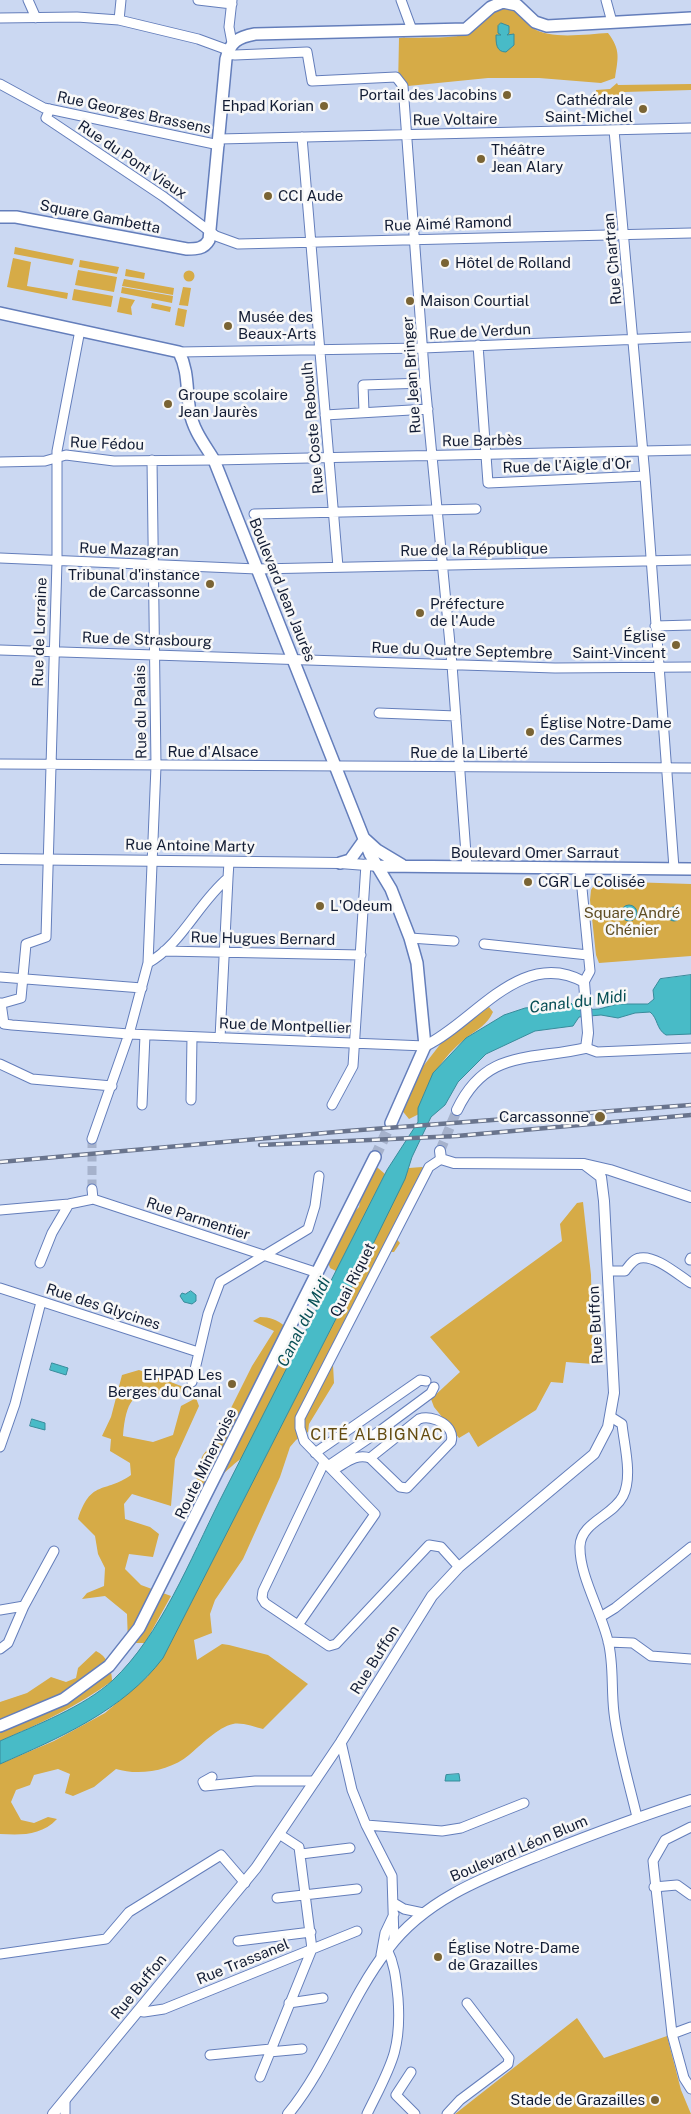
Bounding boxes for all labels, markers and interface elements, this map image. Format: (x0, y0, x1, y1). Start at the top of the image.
place label: Portail des Jacobins (359, 86, 497, 104)
street label: Rue Georges Brassens (55, 88, 213, 138)
marker: Portail des Jacobins (501, 89, 513, 101)
place label: Cathédrale Saint-Michel (545, 91, 633, 126)
place label: Ehpad Korian (222, 97, 314, 115)
marker: Ehpad Korian (318, 100, 330, 112)
marker: Cathédrale Saint-Michel (637, 103, 649, 115)
street label: Rue Voltaire (412, 110, 498, 130)
street label: Rue du Pont Vieux (74, 117, 190, 203)
place label: Théâtre Jean Alary (491, 141, 563, 176)
marker: Théâtre Jean Alary (475, 153, 487, 165)
place label: CCI Aude (278, 187, 343, 205)
marker: CCI Aude (262, 190, 274, 202)
street label: Square Gambetta (38, 196, 162, 238)
street label: Rue Chartran (600, 212, 626, 306)
street label: Rue Aimé Ramond (384, 213, 512, 235)
place label: Hôtel de Rolland (455, 254, 571, 272)
marker: Hôtel de Rolland (439, 257, 451, 269)
place label: Maison Courtial (420, 292, 529, 310)
marker: Maison Courtial (404, 295, 416, 307)
place label: Musée des Beaux-Arts (238, 308, 316, 343)
street label: Rue Jean Bringer (399, 316, 425, 434)
marker: Musée des Beaux-Arts (222, 320, 234, 332)
street label: Rue de Verdun (429, 320, 531, 344)
street label: Rue Coste Reboulh (298, 361, 328, 495)
place label: Groupe scolaire Jean Jaurès (178, 386, 288, 421)
marker: Groupe scolaire Jean Jaurès (162, 398, 174, 410)
street label: Rue Barbès (442, 431, 522, 451)
street label: Rue Fédou (70, 434, 144, 454)
street label: Rue de l'Aigle d'Or (502, 455, 632, 477)
street label: Boulevard Jean Jaurès (245, 515, 319, 665)
street label: Rue Mazagran (79, 539, 179, 561)
street label: Rue de la République (400, 540, 548, 560)
place label: Tribunal d'instance de Carcassonne (68, 566, 200, 601)
street label: Rue de Lorraine (29, 577, 51, 687)
marker: Tribunal d'instance de Carcassonne (204, 578, 216, 590)
place label: Préfecture de l'Aude (430, 595, 504, 630)
marker: Préfecture de l'Aude (414, 607, 426, 619)
place label: Église Saint-Vincent (572, 627, 666, 662)
street label: Rue de Strasbourg (82, 629, 212, 651)
street label: Rue du Quatre Septembre (371, 639, 553, 663)
marker: Église Saint-Vincent (670, 639, 682, 651)
street label: Rue du Palais (131, 665, 151, 759)
place label: Église Notre-Dame des Carmes (540, 714, 672, 749)
marker: Église Notre-Dame des Carmes (524, 726, 536, 738)
street label: Rue d'Alsace (168, 743, 258, 761)
street label: Rue de la Liberté (410, 744, 528, 762)
street label: Rue Antoine Marty (125, 836, 255, 856)
street label: Boulevard Omer Sarraut (451, 844, 619, 862)
place label: CGR Le Colisée (538, 873, 645, 891)
marker: CGR Le Colisée (522, 876, 534, 888)
place label: L'Odeum (330, 897, 392, 915)
marker: L'Odeum (314, 900, 326, 912)
park label: Square André Chénier (584, 904, 680, 939)
street label: Rue Hugues Bernard (191, 929, 335, 949)
water label: Canal du Midi (528, 986, 628, 1018)
street label: Rue de Montpellier (219, 1015, 351, 1037)
place label: Carcassonne (499, 1108, 589, 1126)
marker: Carcassonne (593, 1110, 607, 1124)
street label: Rue Parmentier (144, 1194, 252, 1244)
street label: Quai Riquet (327, 1240, 379, 1320)
water label: Canal du Midi (273, 1274, 335, 1370)
street label: Rue des Glycines (44, 1280, 162, 1334)
street label: Rue Buffon (585, 1285, 607, 1365)
place label: EHPAD Les Berges du Canal (108, 1366, 222, 1401)
marker: EHPAD Les Berges du Canal (226, 1378, 238, 1390)
street label: Route Minervoise (171, 1406, 241, 1522)
district label: CITÉ ALBIGNAC (309, 1425, 445, 1445)
street label: Rue Buffon (347, 1622, 403, 1698)
street label: Boulevard Léon Blum (448, 1812, 590, 1886)
street label: Rue Trassanel (194, 1935, 292, 1989)
place label: Église Notre-Dame de Grazailles (448, 1939, 580, 1974)
street label: Rue Buffon (107, 1951, 171, 2023)
marker: Église Notre-Dame de Grazailles (432, 1951, 444, 1963)
place label: Stade de Grazailles (510, 2091, 645, 2109)
marker: Stade de Grazailles (649, 2094, 661, 2106)

